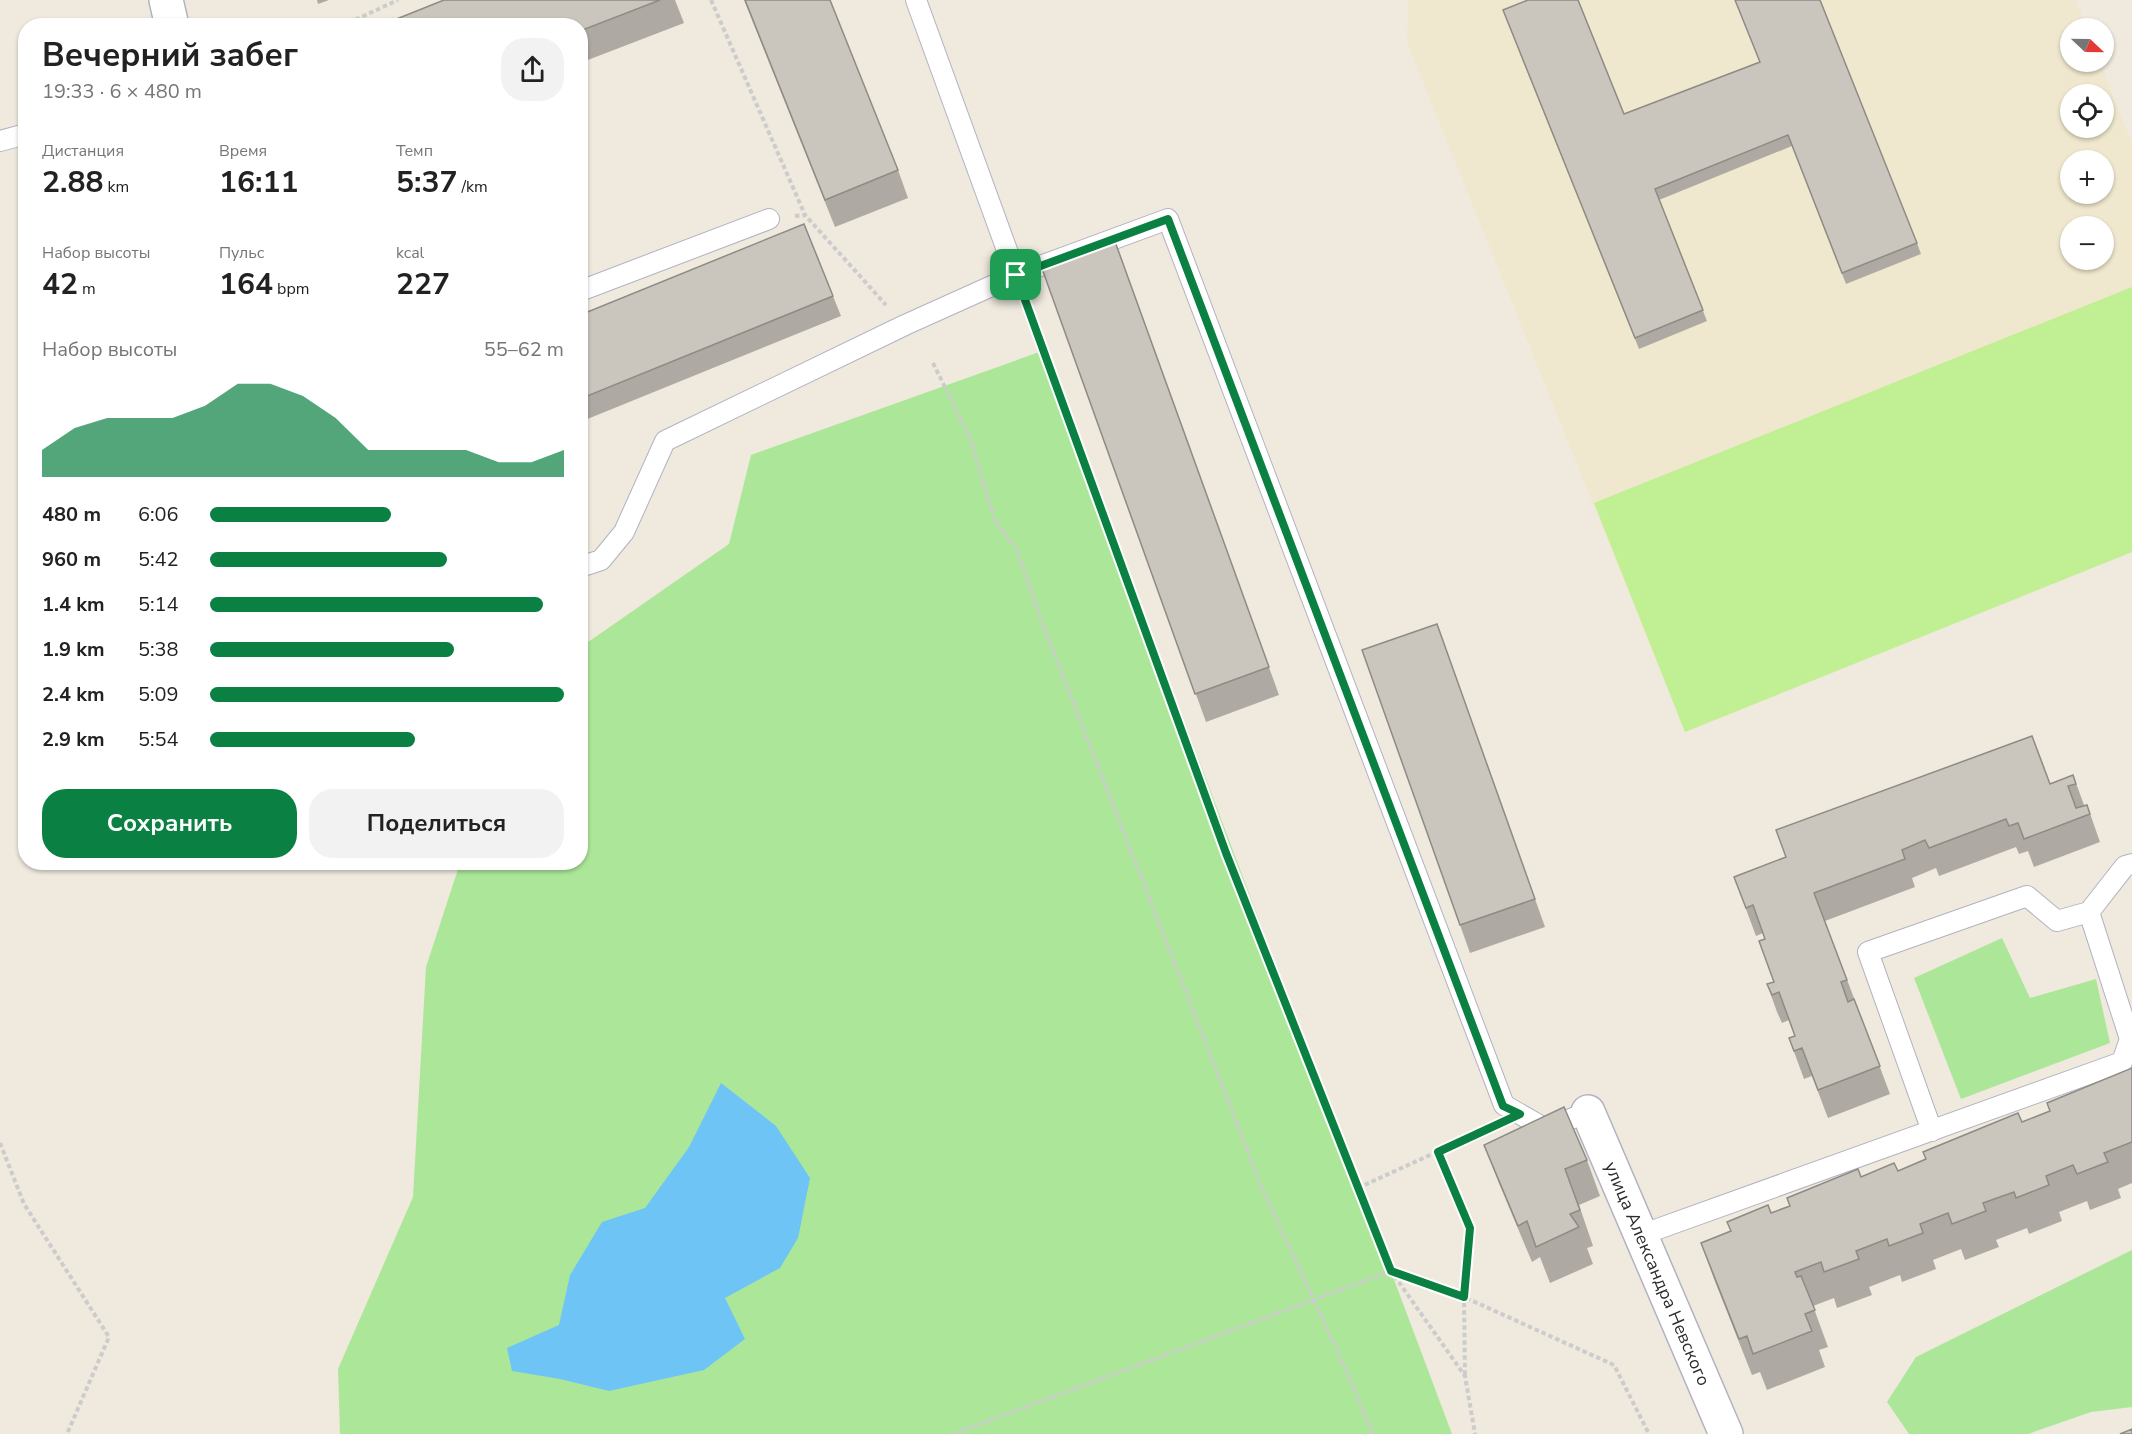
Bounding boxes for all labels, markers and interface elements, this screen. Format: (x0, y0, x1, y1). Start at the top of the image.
north arrow (2060, 18, 2114, 72)
map controls (2060, 18, 2114, 270)
text: Вечерний забег (42, 33, 298, 78)
button: share (501, 38, 564, 101)
text: 19:33 · 6 × 480 m (42, 78, 202, 105)
button: locate (2060, 84, 2114, 138)
text: Дистанция (42, 140, 124, 162)
text: Время (219, 140, 267, 162)
text: Темп (396, 140, 433, 162)
button: + (2060, 150, 2114, 204)
text: 2.88 (42, 162, 103, 203)
text: 16:11 (219, 162, 298, 203)
text: 5:37 (396, 162, 457, 203)
text: km (103, 176, 129, 198)
text: /km (457, 176, 488, 198)
button: − (2060, 216, 2114, 270)
text: Набор высоты (42, 242, 150, 264)
text: Пульс (219, 242, 264, 264)
text: kcal (396, 242, 424, 264)
pin (990, 249, 1041, 300)
icon: arrive (999, 258, 1032, 291)
text: 42 (42, 264, 78, 305)
text: 164 (219, 264, 273, 305)
text: 227 (396, 264, 450, 305)
text: m (78, 278, 96, 300)
text: bpm (273, 278, 309, 300)
text: Набор высоты (42, 336, 177, 363)
text: 55–62 m (484, 336, 564, 363)
text: 480 m (42, 501, 101, 528)
text: 6:06 (138, 501, 179, 528)
text: 960 m (42, 546, 101, 573)
text: 5:42 (138, 546, 179, 573)
text: 1.4 km (42, 591, 105, 618)
text: 5:14 (138, 591, 179, 618)
text: 1.9 km (42, 636, 105, 663)
text: 5:38 (138, 636, 179, 663)
text: 2.4 km (42, 681, 105, 708)
text: 5:09 (138, 681, 179, 708)
text: 2.9 km (42, 726, 105, 753)
text: 5:54 (138, 726, 179, 753)
button: Сохранить (42, 789, 297, 858)
button: Поделиться (309, 789, 564, 858)
street label: улица Александра Невского (1599, 1158, 1716, 1390)

